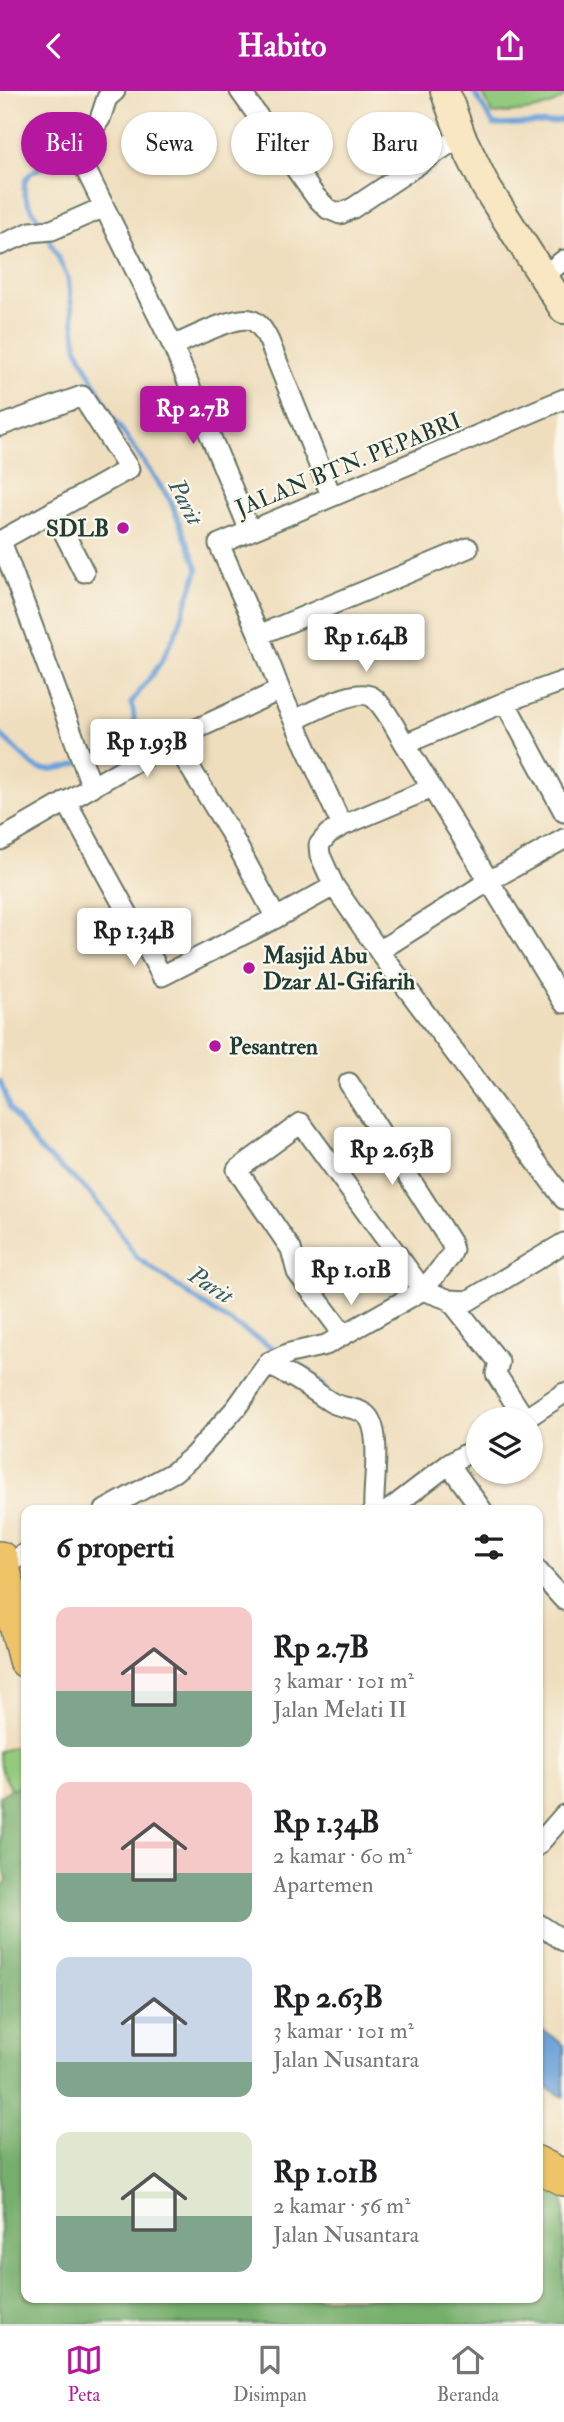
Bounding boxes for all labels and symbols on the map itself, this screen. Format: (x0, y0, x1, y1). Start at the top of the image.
pin: Rp 2.7B (128, 387, 258, 446)
street label: JALAN BTN. PEPABRI (230, 406, 465, 523)
water label: Parit (160, 473, 211, 531)
place label: SDLB (46, 514, 109, 543)
marker: SDLB (115, 520, 131, 536)
pin: Rp 1.64B (294, 615, 438, 674)
pin: Rp 1.93B (75, 719, 219, 779)
pin: Rp 1.34B (62, 909, 206, 968)
place label: Masjid Abu Dzar Al-Gifarih (262, 941, 415, 996)
marker: Masjid Abu Dzar Al-Gifarih (241, 960, 257, 976)
place label: Pesantren (229, 1032, 318, 1061)
marker: Pesantren (207, 1038, 223, 1054)
pin: Rp 2.63B (320, 1127, 464, 1187)
pin: Rp 1.01B (279, 1247, 423, 1307)
water label: Parit (181, 1259, 240, 1312)

